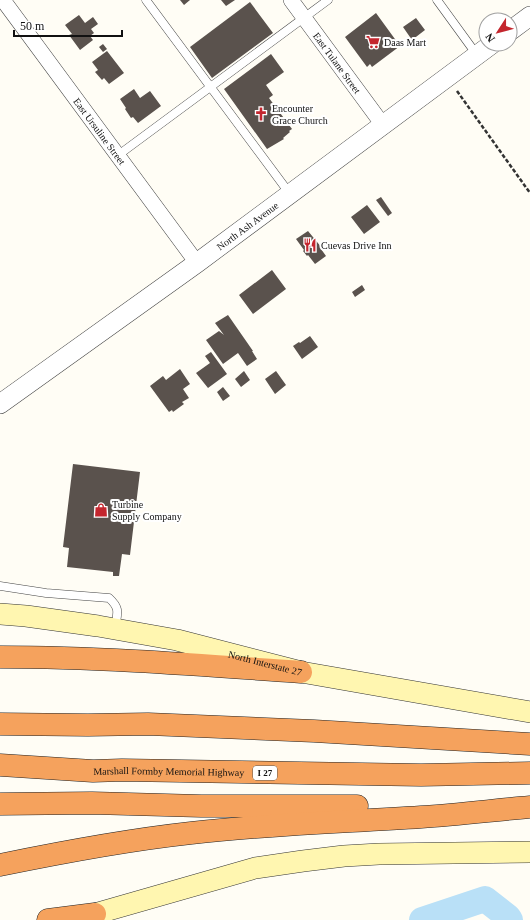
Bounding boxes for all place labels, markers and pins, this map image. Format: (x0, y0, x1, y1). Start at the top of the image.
supermarket icon: Daas Mart (365, 34, 381, 50)
place label: Daas Mart (384, 37, 426, 48)
place label: Encounter Grace Church (272, 103, 328, 126)
church icon: Encounter Grace Church (253, 106, 269, 122)
restaurant icon: Cuevas Drive Inn (302, 237, 318, 253)
place label: Cuevas Drive Inn (321, 240, 392, 251)
place label: Turbine Supply Company (112, 499, 182, 522)
shop icon: Turbine Supply Company (93, 502, 109, 518)

